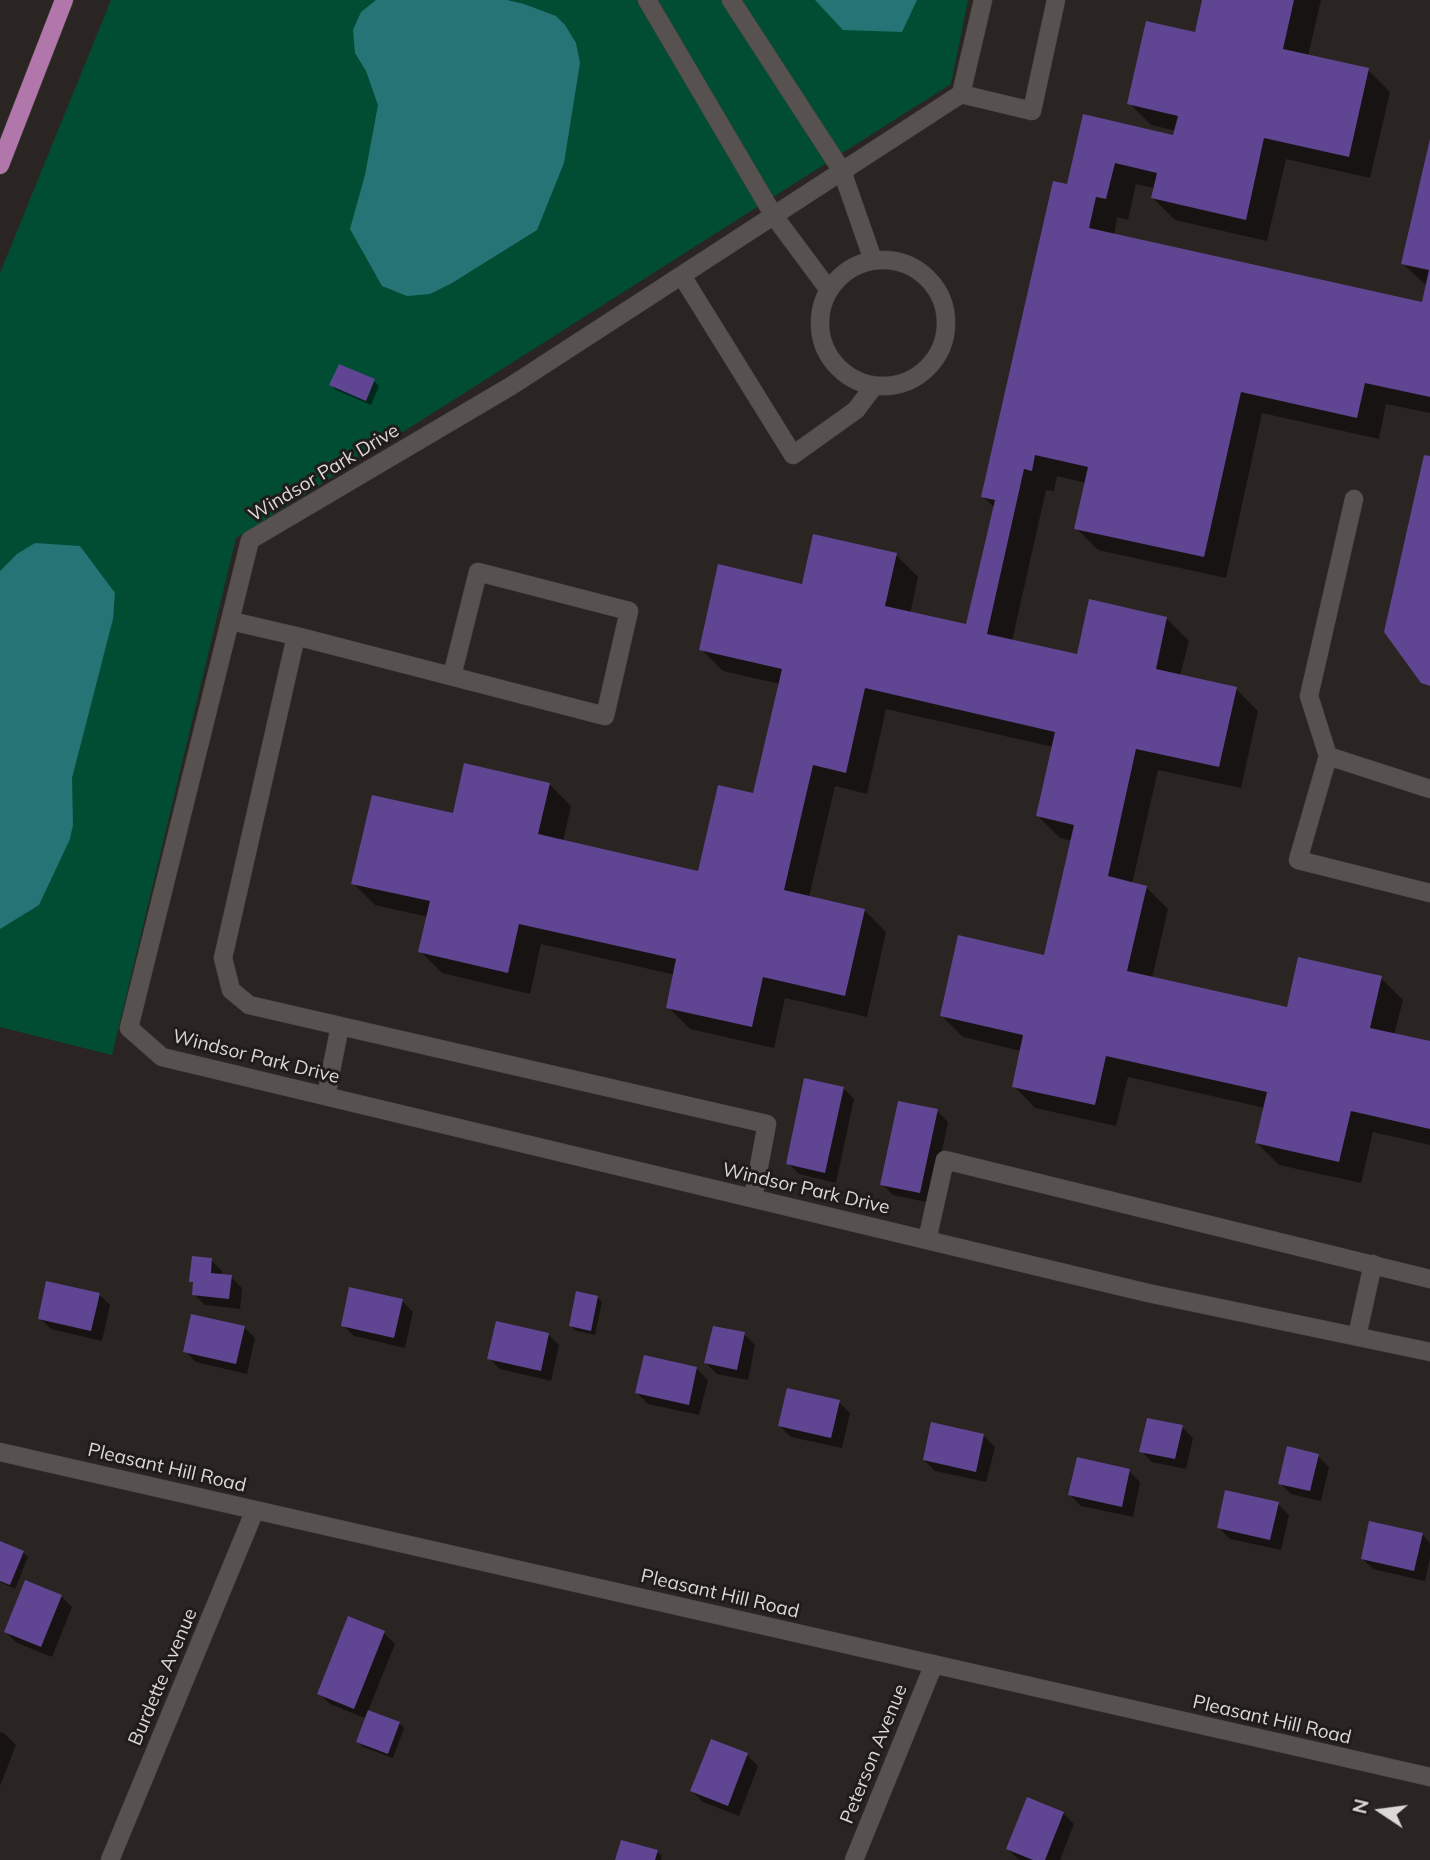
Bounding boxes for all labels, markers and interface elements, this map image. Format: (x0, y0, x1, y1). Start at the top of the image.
street label: Windsor Park Drive (245, 419, 403, 527)
street label: Windsor Park Drive (170, 1025, 342, 1089)
street label: Windsor Park Drive (720, 1159, 892, 1219)
street label: Pleasant Hill Road (86, 1439, 248, 1497)
street label: Pleasant Hill Road (639, 1565, 801, 1623)
street label: Burdette Avenue (124, 1605, 202, 1749)
street label: Peterson Avenue (836, 1681, 912, 1827)
street label: Pleasant Hill Road (1191, 1691, 1353, 1749)
north arrow (1346, 1776, 1416, 1846)
text: N (1347, 1797, 1374, 1816)

